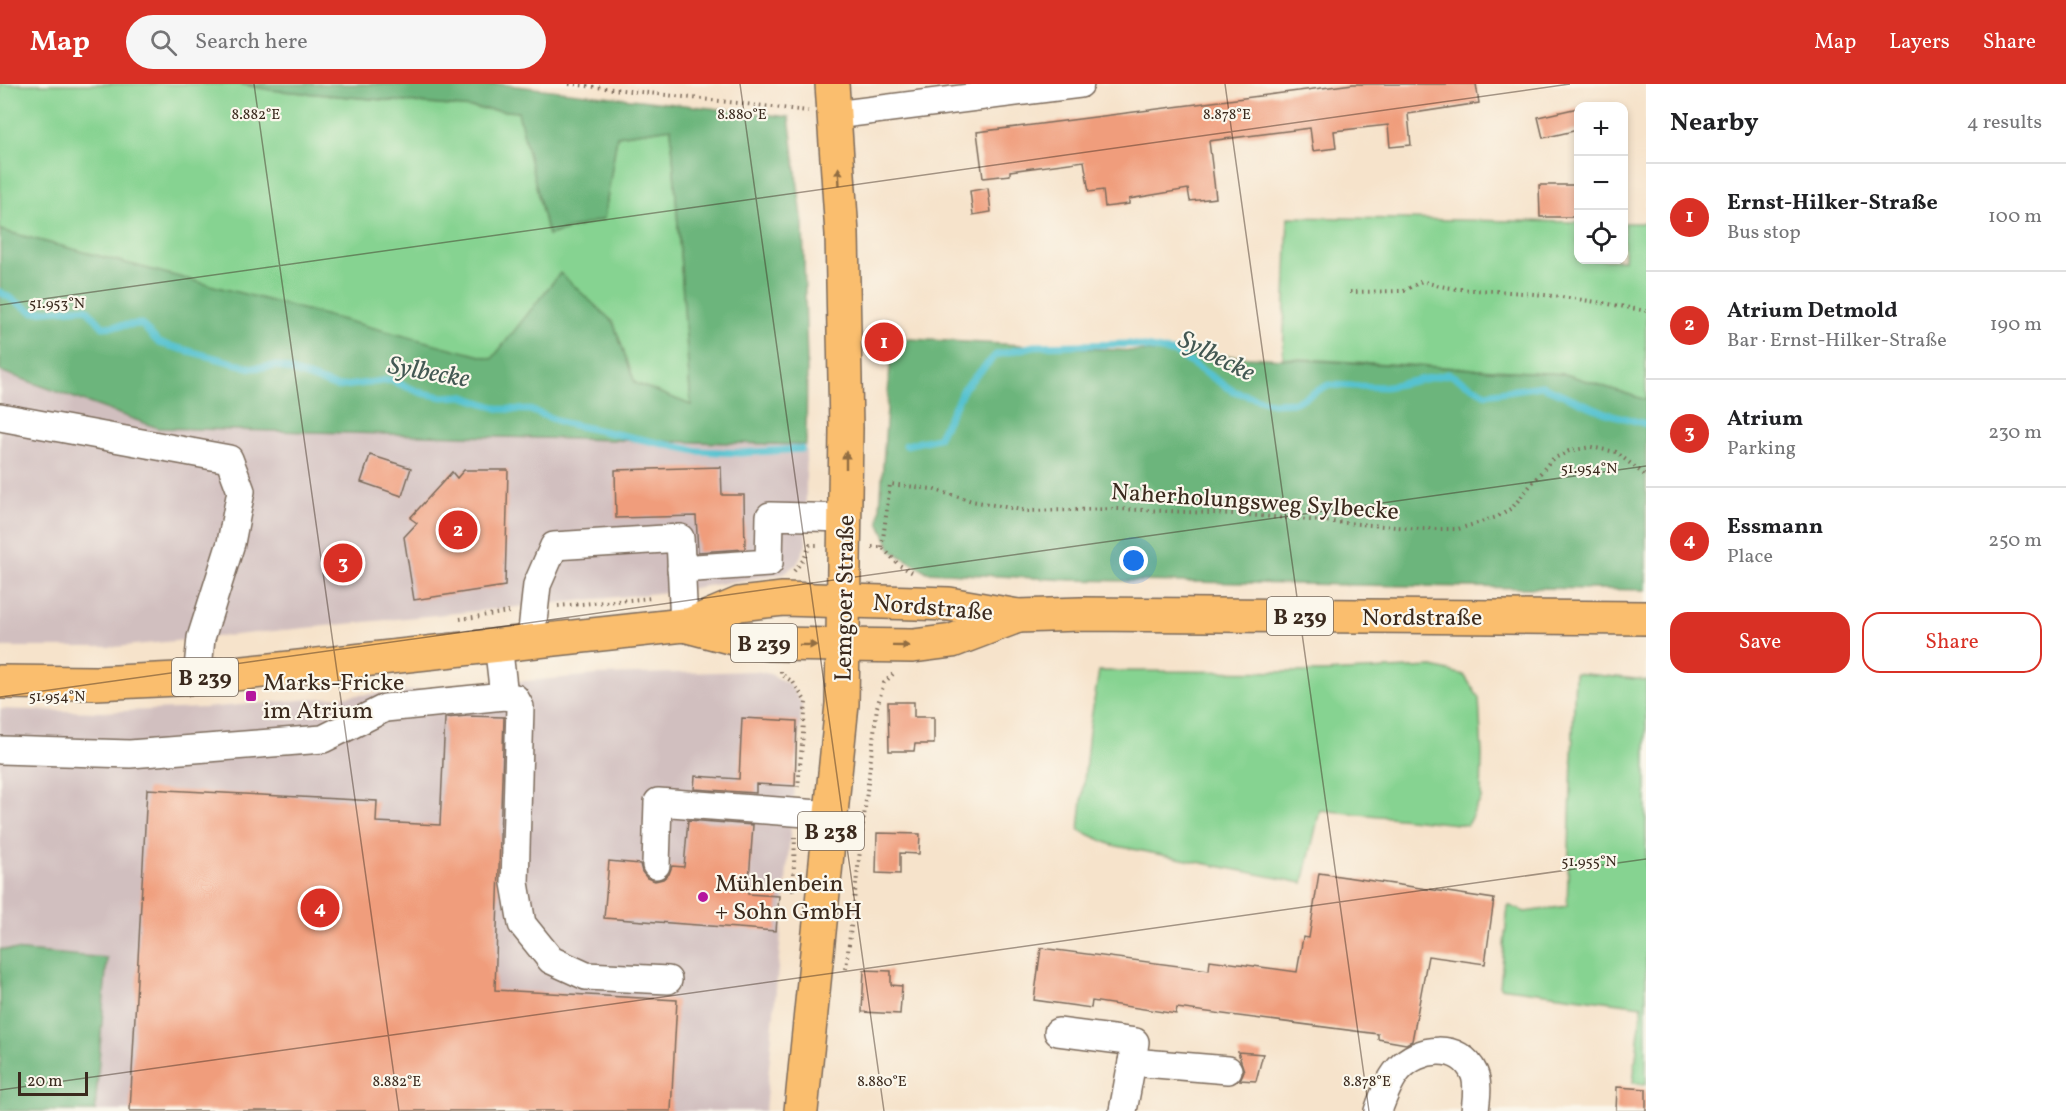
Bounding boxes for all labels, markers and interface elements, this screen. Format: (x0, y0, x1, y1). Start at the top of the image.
search box (126, 15, 546, 69)
text: Map (30, 23, 90, 62)
icon: search (147, 26, 180, 59)
text: Search here (195, 27, 308, 58)
text: Map (1814, 28, 1856, 57)
text: Layers (1889, 28, 1950, 57)
text: Share (1983, 28, 2036, 57)
map controls (1574, 102, 1628, 264)
button: + (1574, 102, 1628, 156)
text: 8.882°E (232, 105, 280, 126)
text: 8.880°E (717, 105, 767, 126)
text: 8.878°E (1203, 105, 1251, 126)
text: Nearby (1670, 105, 1759, 141)
text: 4 results (1967, 109, 2042, 137)
button: − (1574, 156, 1628, 210)
one-way arrow (834, 166, 843, 185)
text: Ernst-Hilker-Straße (1727, 188, 1938, 219)
text: 1 (1685, 203, 1694, 231)
text: 100 m (1988, 203, 2042, 231)
button: locate (1574, 210, 1628, 264)
text: Bus stop (1727, 219, 1801, 247)
text: 51.953°N (29, 294, 85, 315)
text: Atrium Detmold (1727, 296, 1898, 327)
text: 2 (1684, 311, 1695, 339)
text: 190 m (1990, 311, 2042, 339)
pin: 1 (864, 320, 904, 364)
water label: Sylbecke (1171, 322, 1261, 392)
text: Bar · Ernst-Hilker-Straße (1727, 327, 1947, 355)
water label: Sylbecke (385, 348, 473, 398)
text: Atrium (1727, 404, 1803, 435)
text: 3 (1684, 419, 1695, 447)
text: 230 m (1988, 419, 2042, 447)
text: Parking (1727, 435, 1796, 463)
one-way arrow (841, 450, 851, 469)
text: 51.954°N (1561, 459, 1617, 480)
street label: Naherholungsweg Sylbecke (1110, 476, 1400, 530)
pin: 2 (438, 508, 478, 552)
text: Essmann (1727, 512, 1823, 543)
street label: Lemgoer Straße (828, 514, 864, 682)
text: 4 (1683, 527, 1696, 555)
text: 250 m (1988, 527, 2042, 555)
pin: 3 (324, 540, 362, 586)
text: Place (1727, 543, 1773, 571)
your location (1119, 546, 1148, 575)
street label: Nordstraße (871, 587, 994, 631)
road number: B 239 (1267, 597, 1333, 635)
street label: Nordstraße (1362, 602, 1482, 636)
button: Save (1670, 612, 1850, 673)
button: Share (1862, 612, 2042, 673)
road number: B 239 (731, 624, 797, 662)
one-way arrow (798, 640, 817, 650)
one-way arrow (891, 641, 910, 651)
road number: B 239 (172, 658, 238, 696)
place label: Marks-Fricke im Atrium (263, 667, 404, 729)
text: 51.954°N (29, 687, 85, 708)
marker: Marks-Fricke im Atrium (244, 689, 258, 703)
road number: B 238 (798, 812, 864, 850)
text: 51.955°N (1561, 852, 1617, 873)
place label: Mühlenbein + Sohn GmbH (715, 868, 862, 930)
pin: 4 (300, 886, 340, 930)
marker: Mühlenbein + Sohn GmbH (696, 890, 710, 904)
scale bar (18, 1069, 88, 1096)
text: 20 m (27, 1071, 62, 1093)
text: 8.882°E (373, 1072, 421, 1093)
text: 8.880°E (857, 1072, 907, 1093)
text: 8.878°E (1343, 1072, 1391, 1093)

